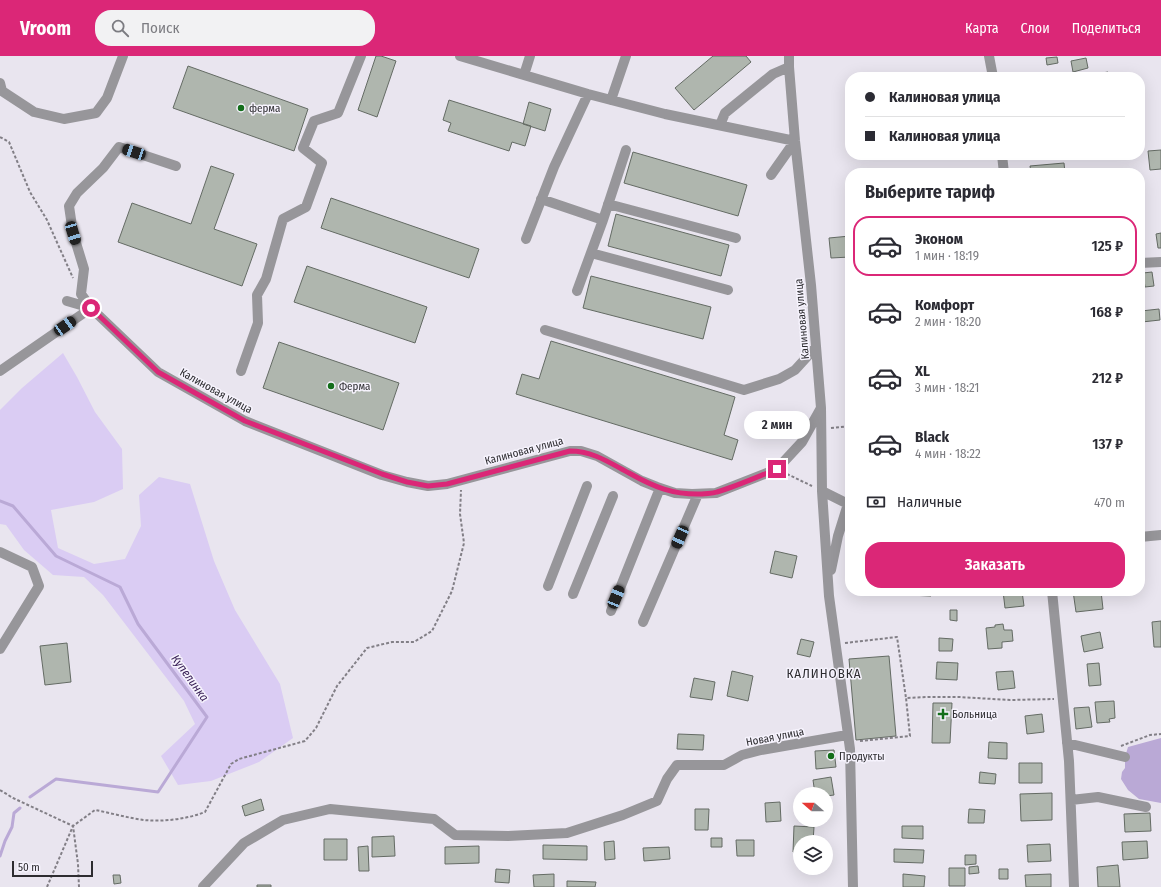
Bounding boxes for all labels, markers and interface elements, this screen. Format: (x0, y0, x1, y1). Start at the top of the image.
search box (95, 10, 375, 46)
text: Vroom (20, 17, 71, 40)
icon: search (109, 17, 131, 39)
text: Поиск (141, 19, 179, 37)
text: Карта (965, 20, 999, 37)
text: Слои (1021, 20, 1050, 37)
text: Поделиться (1072, 20, 1141, 37)
text: Калиновая улица (889, 88, 1000, 106)
place label: ферма (249, 102, 280, 115)
marker: ферма (236, 103, 246, 113)
text: Калиновая улица (889, 127, 1000, 145)
car (121, 143, 147, 161)
text: Выберите тариф (865, 181, 995, 203)
car (64, 220, 82, 246)
icon: car (867, 228, 903, 264)
text: Эконом (915, 230, 963, 248)
text: 125 ₽ (1091, 237, 1123, 255)
text: 1 мин · 18:19 (915, 248, 979, 263)
street label: Калиновая улица (792, 278, 812, 360)
icon: car (867, 294, 903, 330)
text: Комфорт (915, 296, 974, 314)
route start (82, 299, 100, 317)
text: 168 ₽ (1090, 303, 1123, 321)
car (52, 314, 78, 338)
text: 2 мин · 18:20 (915, 314, 981, 329)
icon: car (867, 360, 903, 396)
text: XL (915, 362, 930, 380)
street label: Калиновая улица (178, 366, 254, 416)
text: 212 ₽ (1092, 369, 1123, 387)
place label: Ферма (339, 380, 370, 393)
text: 3 мин · 18:21 (915, 380, 979, 395)
marker: Ферма (326, 381, 336, 391)
callout: 2 мин (744, 411, 810, 439)
text: 2 мин (762, 417, 792, 432)
icon: car (867, 426, 903, 462)
text: Black (915, 428, 949, 446)
street label: Калиновая улица (483, 434, 565, 468)
text: 137 ₽ (1092, 435, 1123, 453)
text: 4 мин · 18:22 (915, 446, 981, 461)
route end (768, 460, 786, 478)
icon: cash (865, 491, 887, 513)
text: Наличные (897, 493, 962, 511)
text: 470 m (1094, 495, 1125, 510)
car (670, 524, 690, 550)
button: Заказать (865, 542, 1125, 588)
car (606, 584, 626, 610)
water label: Купелинка (168, 652, 212, 704)
district label: КАЛИНОВКА (786, 666, 862, 681)
marker: Больница (937, 708, 949, 720)
place label: Больница (952, 708, 997, 721)
street label: Новая улица (745, 725, 805, 749)
place label: Продукты (839, 750, 885, 763)
marker: Продукты (826, 751, 836, 761)
north arrow (793, 787, 833, 827)
map controls (793, 787, 833, 875)
button: layers (793, 835, 833, 875)
scale bar (12, 859, 93, 878)
text: 50 m (18, 861, 40, 874)

